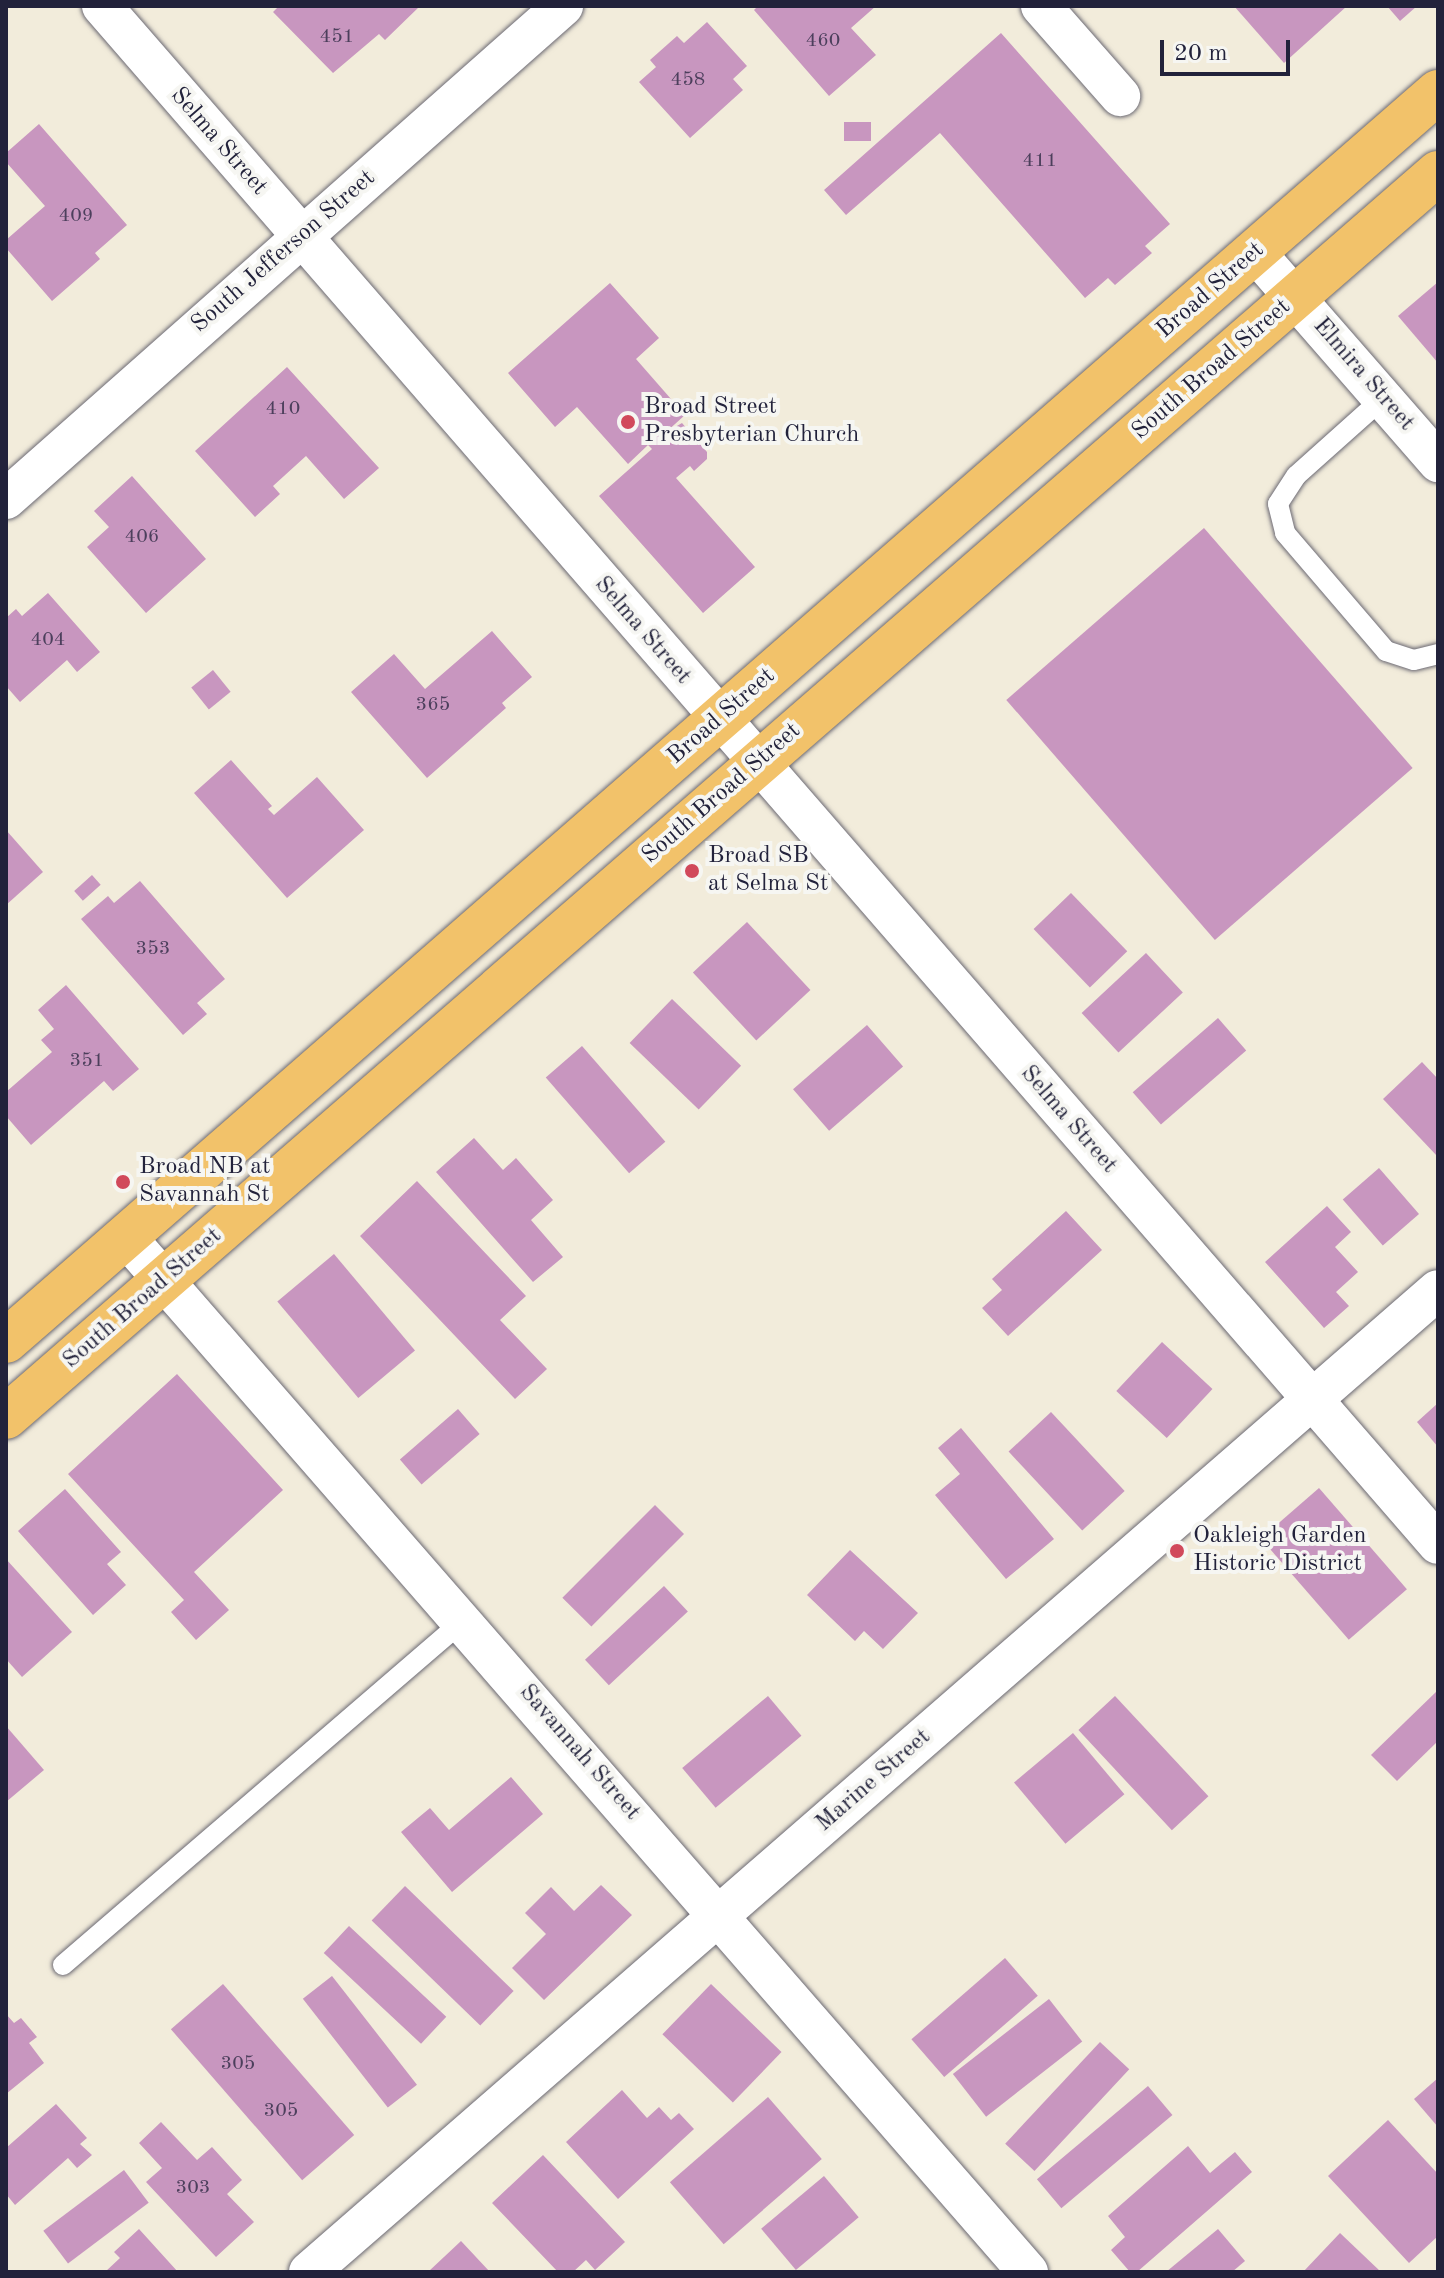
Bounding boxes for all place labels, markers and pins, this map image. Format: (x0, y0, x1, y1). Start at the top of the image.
place label: Broad Street Presbyterian Church (644, 394, 859, 450)
marker: Broad Street Presbyterian Church (619, 413, 637, 431)
place label: Broad SB at Selma St (708, 843, 828, 899)
marker: Broad SB at Selma St (683, 862, 701, 880)
place label: Broad NB at Savannah St (139, 1154, 270, 1210)
marker: Broad NB at Savannah St (114, 1173, 132, 1191)
place label: Oakleigh Garden Historic District (1193, 1523, 1366, 1579)
marker: Oakleigh Garden Historic District (1168, 1542, 1186, 1560)

